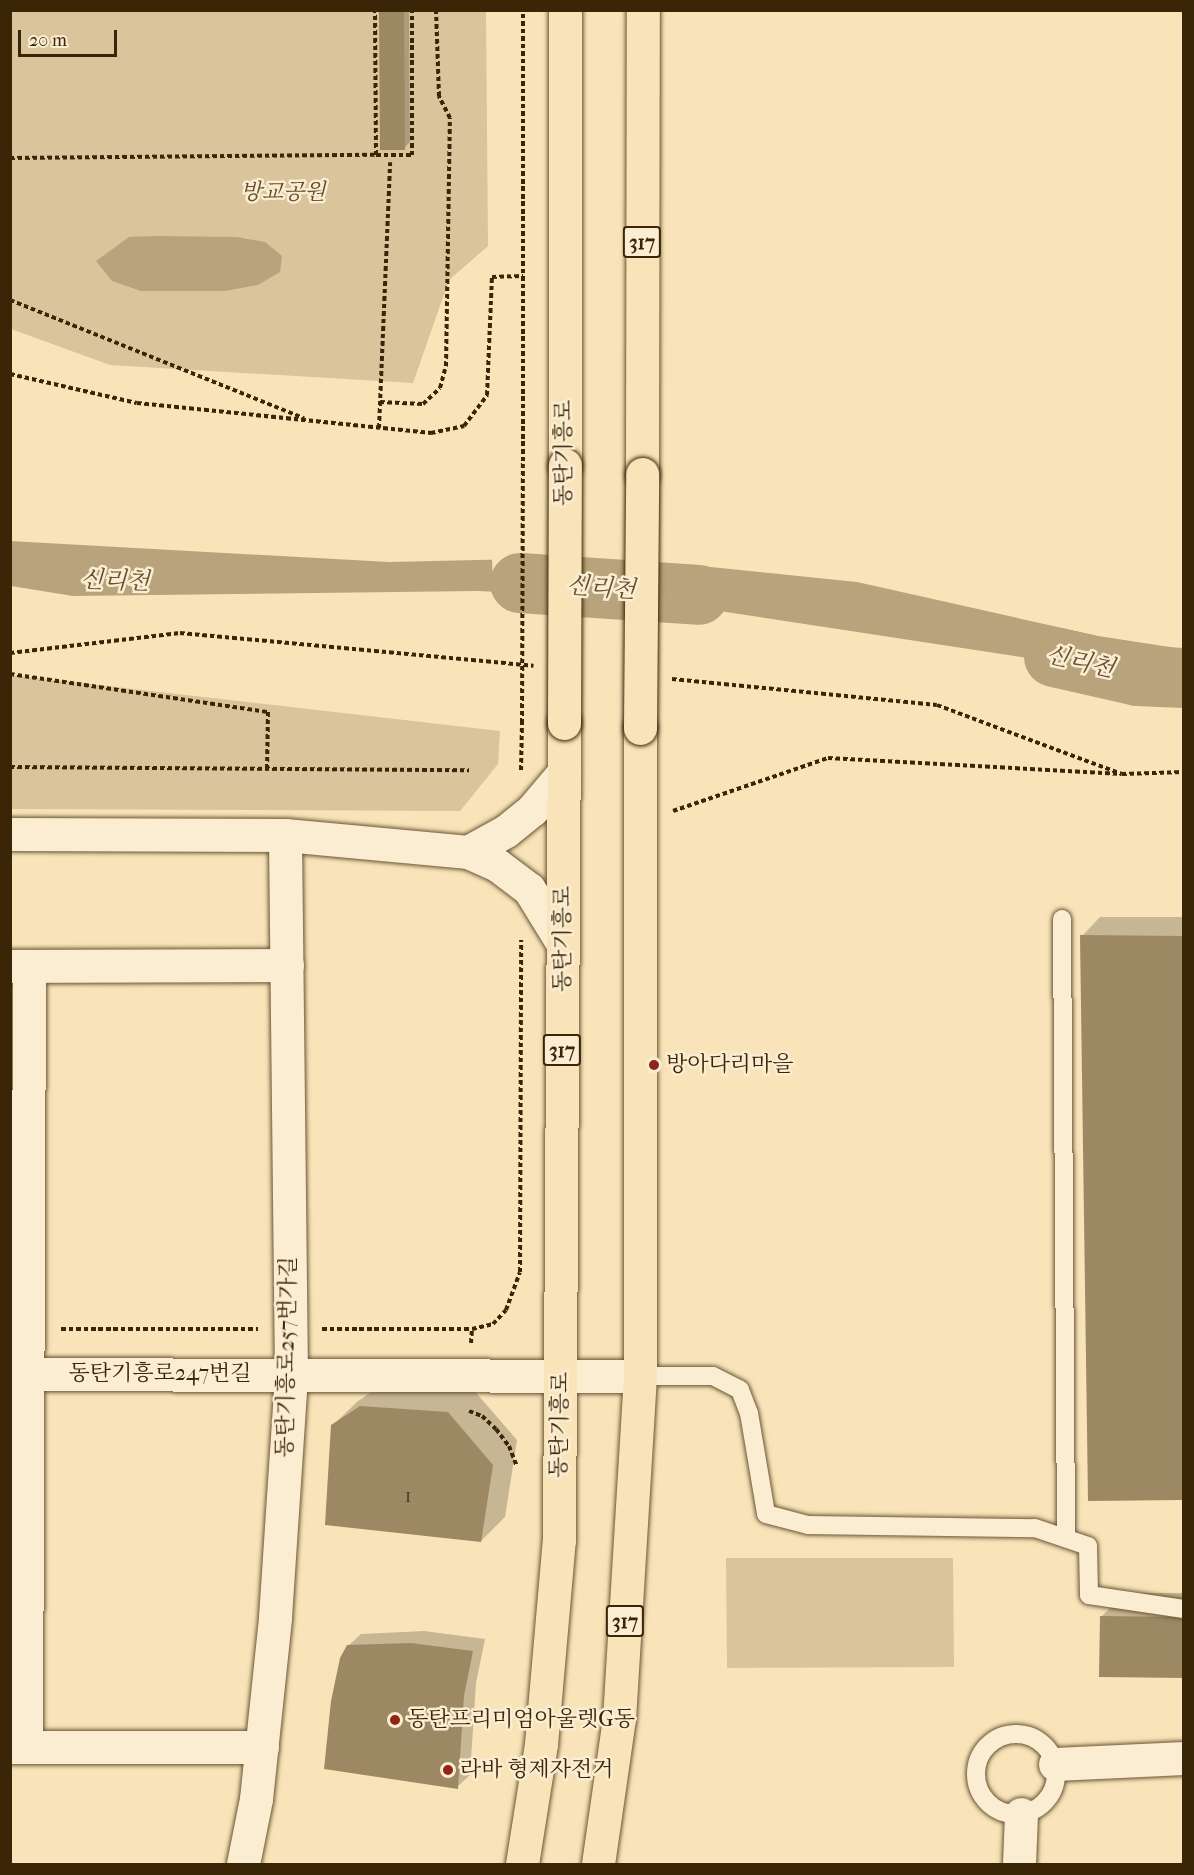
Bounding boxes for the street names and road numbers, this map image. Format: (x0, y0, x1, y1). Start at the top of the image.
road number: 317 (622, 224, 662, 260)
street label: 동탄기흥로 (551, 400, 577, 506)
street label: 동탄기흥로 (550, 886, 576, 992)
road number: 317 (542, 1032, 582, 1068)
street label: 동탄기흥로257번가길 (272, 1256, 302, 1458)
street label: 동탄기흥로247번길 (68, 1361, 252, 1387)
street label: 동탄기흥로 (546, 1372, 574, 1478)
road number: 317 (606, 1603, 644, 1639)

